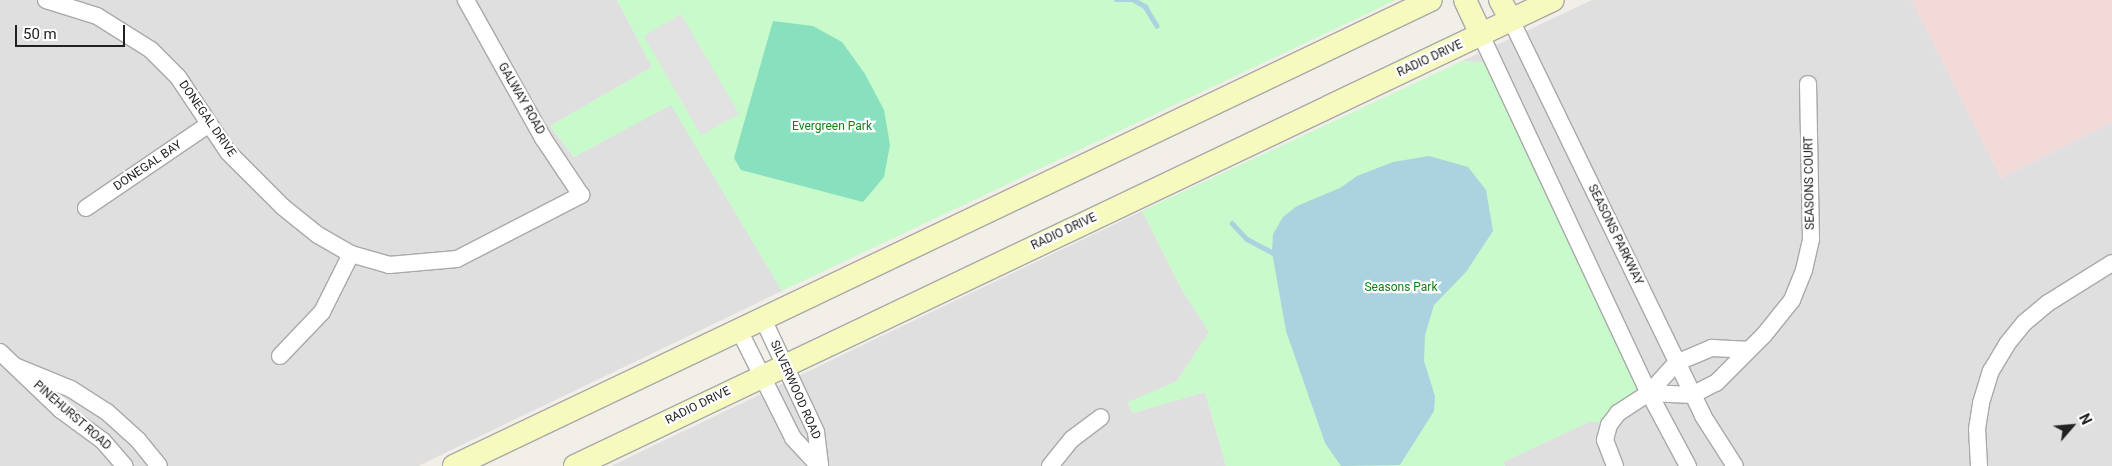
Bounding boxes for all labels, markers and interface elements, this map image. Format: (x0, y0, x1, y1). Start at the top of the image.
scale bar (18, 15, 128, 47)
text: 50 m (23, 25, 57, 43)
street label: RADIO DRIVE (1395, 38, 1465, 80)
street label: GALWAY ROAD (495, 60, 547, 138)
street label: DONEGAL DRIVE (175, 78, 239, 160)
park label: Evergreen Park (792, 120, 872, 134)
street label: SEASONS COURT (1802, 136, 1818, 230)
street label: DONEGAL BAY (111, 138, 185, 194)
street label: SEASONS PARKWAY (1584, 182, 1646, 288)
street label: RADIO DRIVE (1029, 211, 1099, 253)
park label: Seasons Park (1364, 281, 1438, 295)
street label: SILVERWOOD ROAD (767, 338, 823, 442)
street label: PINEHURST ROAD (30, 378, 114, 454)
street label: RADIO DRIVE (663, 384, 733, 428)
north arrow (2047, 401, 2097, 451)
text: N (2076, 411, 2095, 427)

